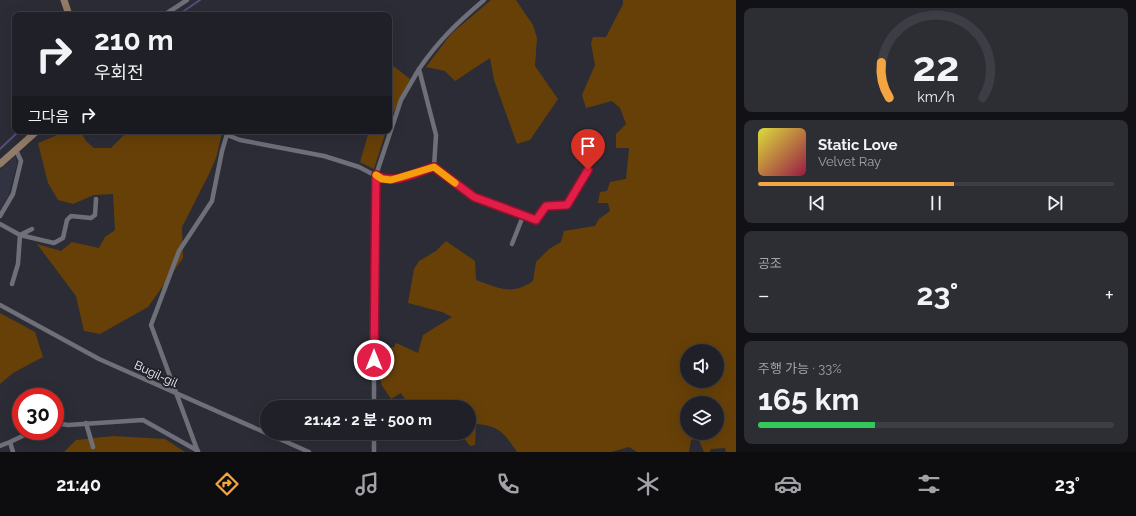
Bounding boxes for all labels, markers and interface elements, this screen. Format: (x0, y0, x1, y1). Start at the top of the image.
text: 210 m (94, 24, 174, 57)
icon: right (28, 28, 80, 80)
text: 22 (913, 42, 959, 91)
text: 우회전 (94, 62, 144, 83)
text: km/h (917, 89, 955, 105)
icon: right (77, 104, 99, 126)
text: 그다음 (28, 108, 69, 126)
pin (571, 129, 605, 170)
icon: arrive (577, 135, 599, 157)
text: Static Love (818, 136, 897, 154)
text: Velvet Ray (818, 154, 881, 169)
icon: previous (806, 192, 828, 214)
icon: pause (925, 192, 947, 214)
icon: next (1044, 192, 1066, 214)
text: 공조 (758, 256, 782, 271)
text: 23° (916, 277, 958, 312)
text: − (758, 282, 770, 308)
text: + (1105, 282, 1114, 308)
position arrow (353, 339, 395, 381)
map controls (680, 344, 724, 440)
button: sound (680, 344, 724, 388)
street label: Bugil-gil (132, 358, 181, 390)
text: 주행 가능 · 33% (758, 361, 841, 376)
text: 165 km (758, 382, 860, 417)
speed limit sign: 30 (12, 388, 64, 440)
button: layers (680, 396, 724, 440)
text: 21:42 · 2 분 · 500 m (304, 411, 432, 429)
icon: directions (213, 470, 241, 498)
icon: music (353, 470, 381, 498)
icon: phone (494, 470, 522, 498)
icon: climate (634, 470, 662, 498)
icon: car (774, 470, 802, 498)
icon: filters (915, 470, 943, 498)
text: 21:40 (56, 474, 101, 495)
text: 23° (1055, 474, 1080, 495)

